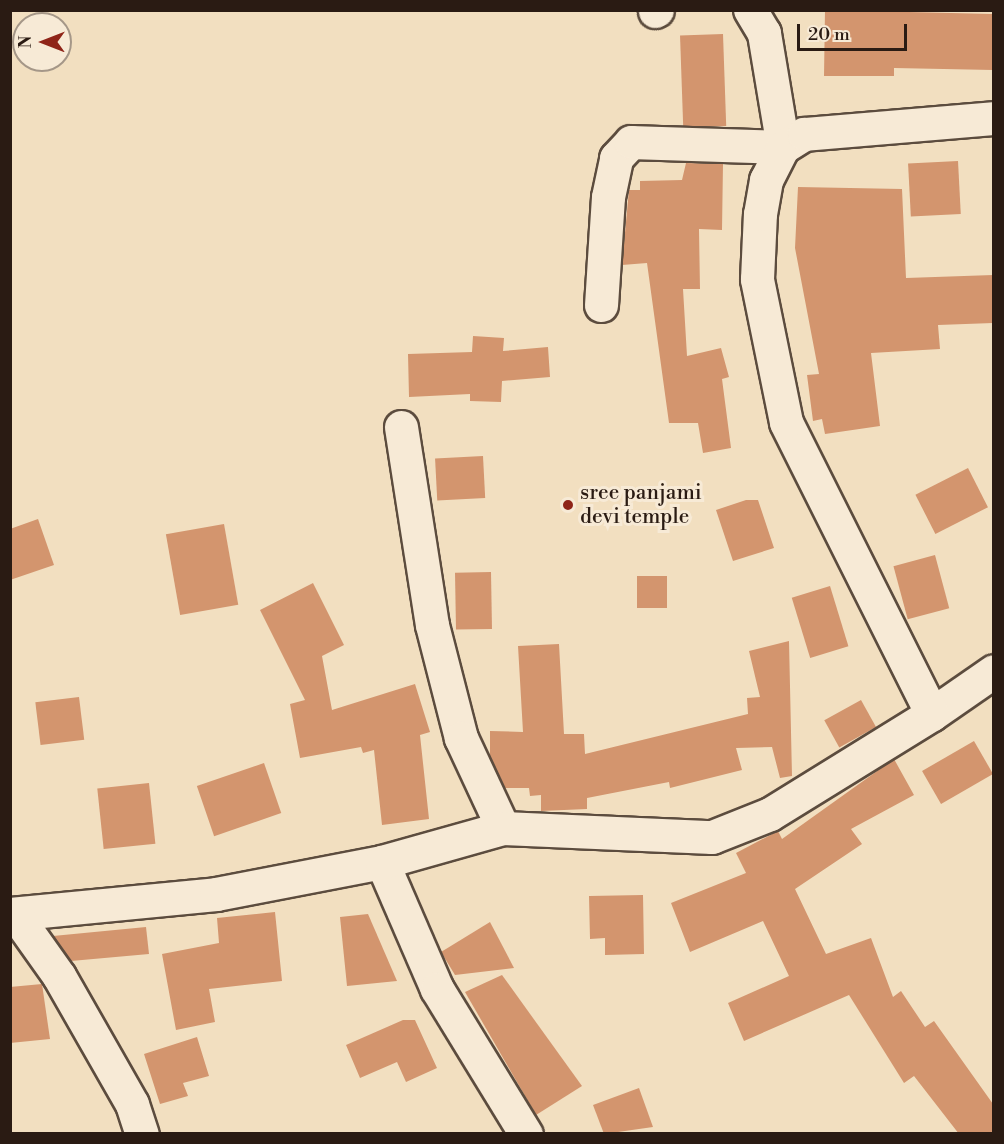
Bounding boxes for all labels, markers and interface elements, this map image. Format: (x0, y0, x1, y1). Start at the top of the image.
north arrow (12, 12, 72, 72)
scale bar (800, 12, 910, 50)
text: 20 m (808, 23, 850, 46)
text: N (16, 36, 36, 48)
place label: sree panjami devi temple (580, 480, 702, 530)
marker: sree panjami devi temple (561, 498, 575, 512)

